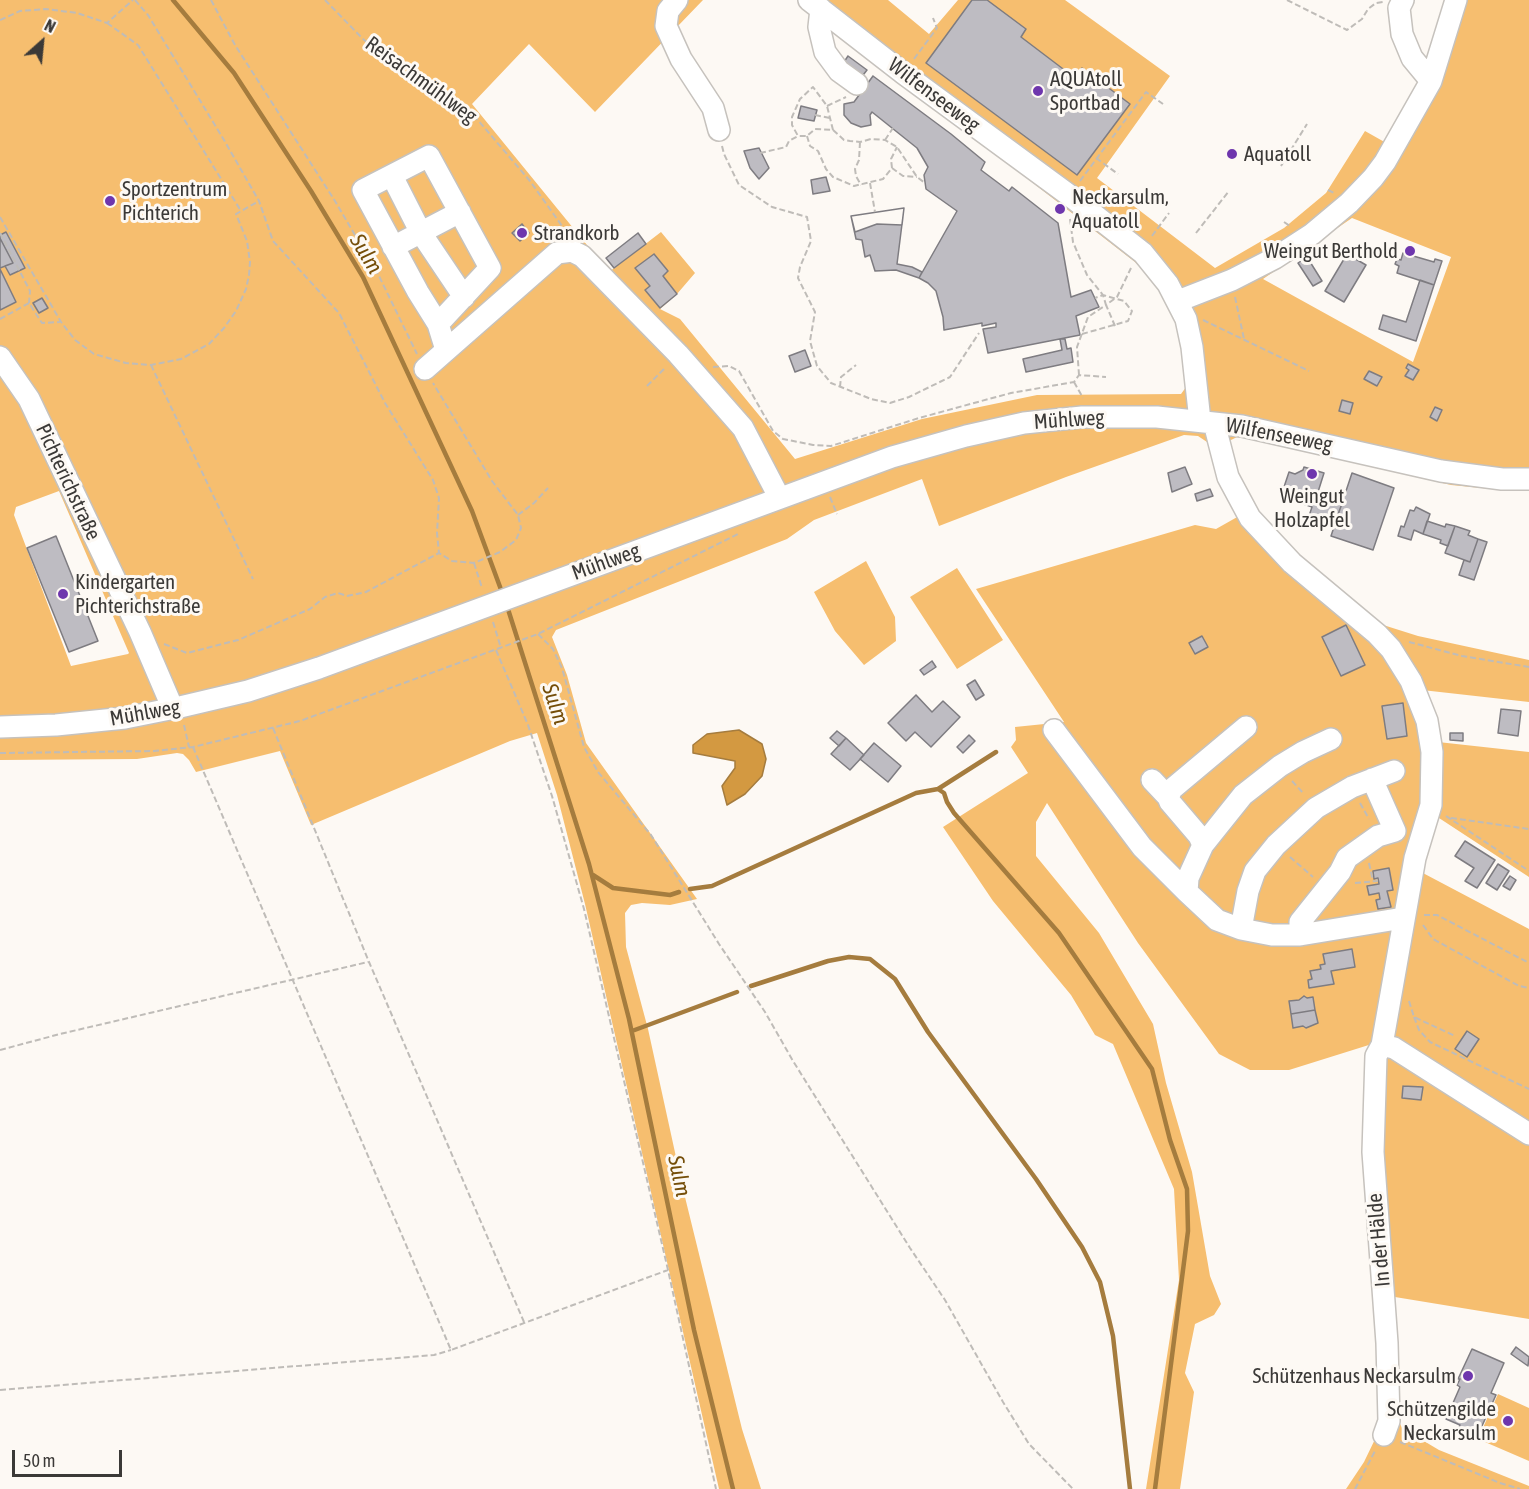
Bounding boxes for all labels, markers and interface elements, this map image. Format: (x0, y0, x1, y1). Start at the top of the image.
north arrow (12, 12, 72, 72)
text: N (42, 16, 58, 36)
street label: Reisachmühlweg (360, 31, 482, 129)
street label: Wilfenseeweg (883, 52, 985, 138)
place label: AQUAtoll Sportbad (1050, 66, 1122, 116)
marker: AQUAtoll Sportbad (1031, 84, 1045, 98)
place label: Aquatoll (1244, 141, 1311, 167)
marker: Aquatoll (1225, 147, 1239, 161)
place label: Sportzentrum Pichterich (122, 176, 227, 226)
place label: Neckarsulm, Aquatoll (1072, 184, 1169, 234)
marker: Sportzentrum Pichterich (103, 194, 117, 208)
marker: Neckarsulm, Aquatoll (1053, 202, 1067, 216)
place label: Strandkorb (534, 220, 619, 246)
marker: Strandkorb (515, 226, 529, 240)
water label: Sulm (344, 229, 388, 279)
place label: Weingut Berthold (1264, 238, 1398, 264)
marker: Weingut Berthold (1403, 244, 1417, 258)
street label: Mühlweg (1033, 405, 1105, 435)
street label: Wilfenseeweg (1223, 412, 1335, 458)
street label: Pichterichstraße (30, 420, 106, 544)
marker: Weingut Holzapfel (1305, 467, 1319, 481)
place label: Weingut Holzapfel (1274, 483, 1350, 533)
street label: Mühlweg (568, 538, 644, 586)
place label: Kindergarten Pichterichstraße (75, 569, 200, 619)
marker: Kindergarten Pichterichstraße (56, 587, 70, 601)
water label: Sulm (536, 680, 574, 728)
street label: Mühlweg (108, 694, 182, 732)
water label: Sulm (662, 1153, 696, 1199)
street label: In der Hälde (1362, 1192, 1396, 1288)
place label: Schützenhaus Neckarsulm (1253, 1363, 1456, 1389)
marker: Schützenhaus Neckarsulm (1461, 1369, 1475, 1383)
place label: Schützengilde Neckarsulm (1387, 1396, 1496, 1446)
marker: Schützengilde Neckarsulm (1501, 1414, 1515, 1428)
scale bar (15, 1438, 124, 1476)
text: 50 m (23, 1450, 55, 1471)

